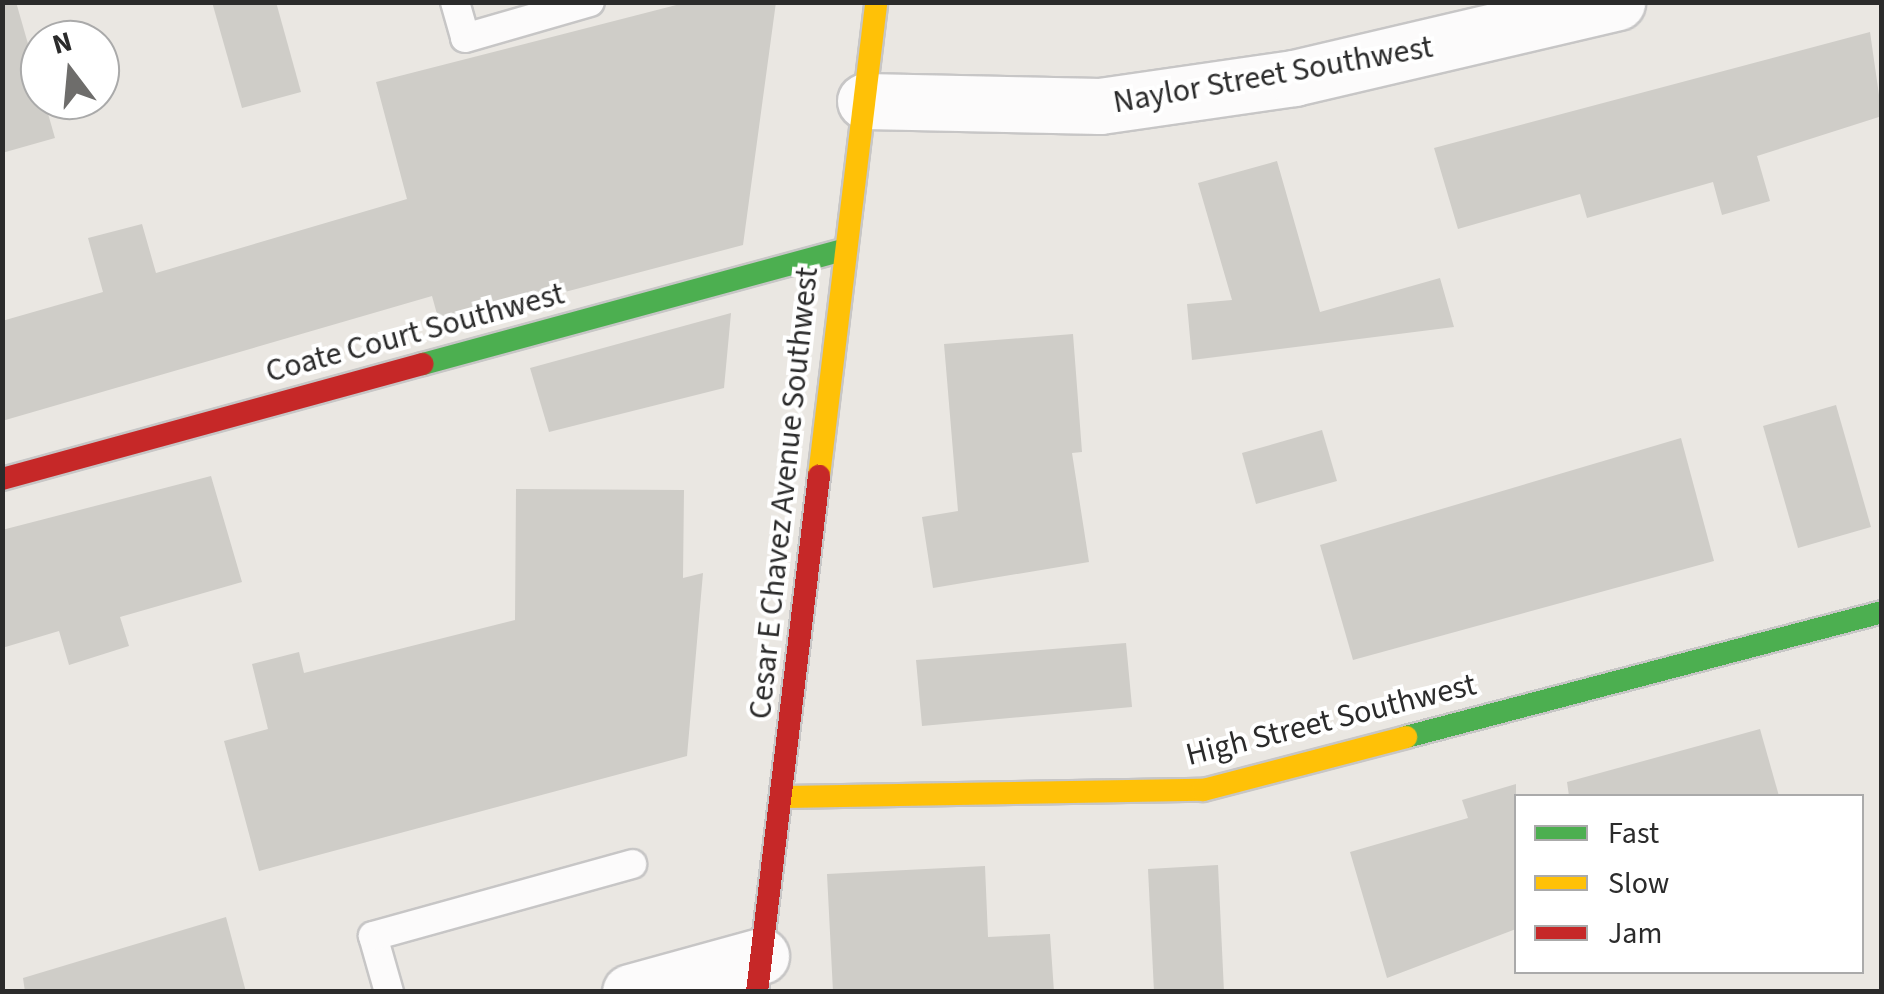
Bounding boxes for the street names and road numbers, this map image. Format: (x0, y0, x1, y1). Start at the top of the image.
street label: Naylor Street Southwest (1110, 28, 1436, 122)
street label: Cesar E Chavez Avenue Southwest (741, 265, 827, 721)
street label: Coate Court Southwest (262, 275, 568, 391)
street label: High Street Southwest (1182, 665, 1480, 775)

